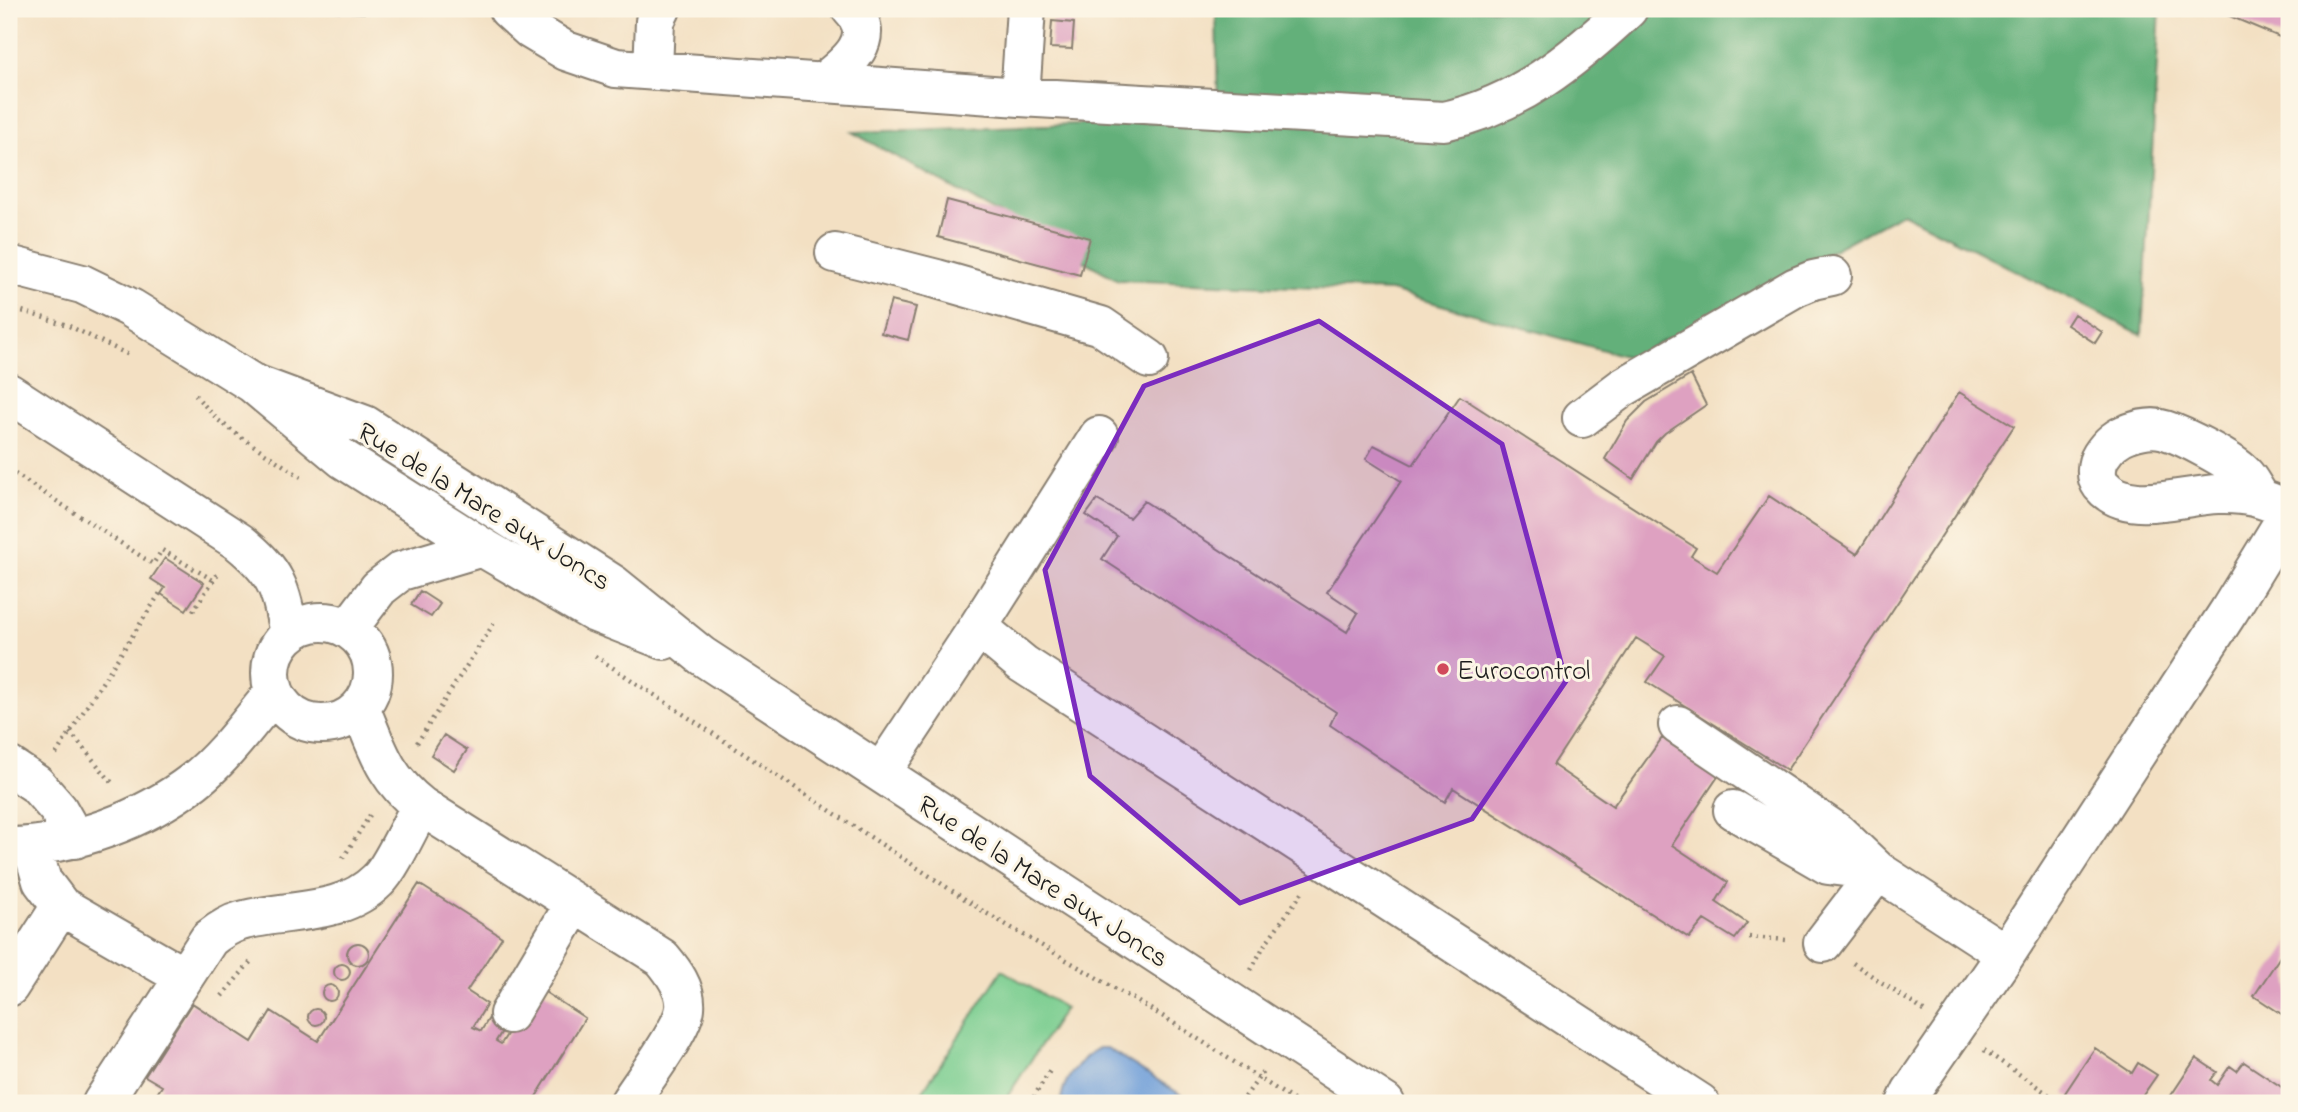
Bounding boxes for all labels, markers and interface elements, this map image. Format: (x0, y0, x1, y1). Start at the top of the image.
street label: Rue de la Mare aux Joncs (348, 413, 618, 603)
place label: Eurocontrol (1457, 652, 1590, 693)
marker: Eurocontrol (1435, 661, 1451, 677)
street label: Rue de la Mare aux Joncs (908, 786, 1176, 980)

